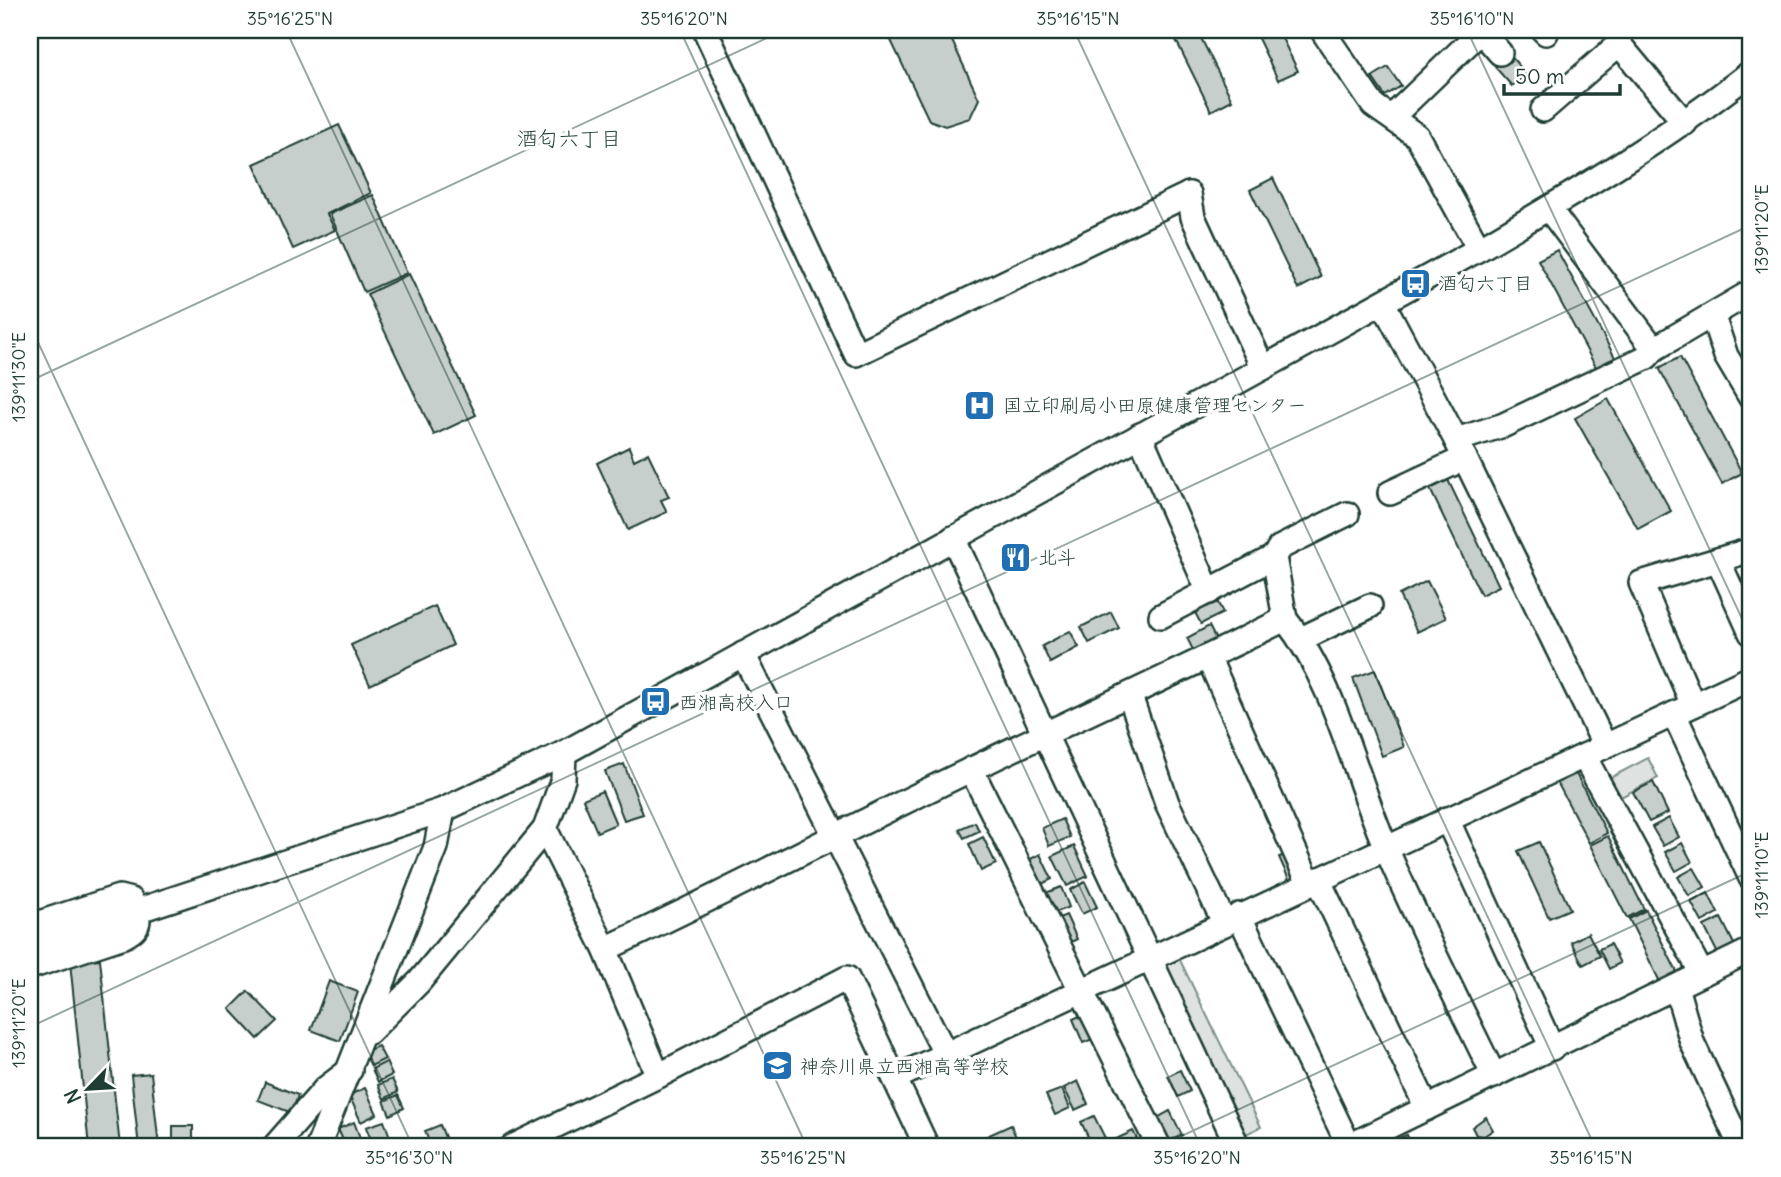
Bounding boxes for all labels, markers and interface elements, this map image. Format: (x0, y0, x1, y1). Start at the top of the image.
text: 35°16'25"N (247, 7, 333, 30)
text: 35°16'20"N (640, 7, 728, 30)
text: 35°16'15"N (1036, 7, 1120, 30)
text: 35°16'10"N (1429, 7, 1515, 30)
scale bar (1504, 52, 1620, 96)
text: 50 m (1515, 63, 1564, 90)
district label: 酒匂六丁目 (517, 125, 622, 152)
text: 139°11'20"E (1750, 184, 1773, 274)
bus stop icon: 酒匂六丁目 (1398, 266, 1432, 300)
place label: 酒匂六丁目 (1438, 271, 1533, 295)
text: 139°11'30"E (7, 332, 30, 422)
hospital icon: 国立印刷局小田原健康管理センター (963, 388, 997, 422)
place label: 国立印刷局小田原健康管理センター (1003, 393, 1306, 417)
restaurant icon: 北斗 (998, 540, 1032, 574)
place label: 北斗 (1038, 545, 1076, 569)
bus stop icon: 西湘高校入口 (639, 685, 673, 719)
place label: 西湘高校入口 (679, 690, 793, 714)
text: 139°11'10"E (1750, 831, 1773, 919)
text: 139°11'20"E (7, 978, 30, 1068)
school or university icon: 神奈川県立西湘高等学校 (760, 1049, 794, 1083)
north arrow (52, 1054, 122, 1124)
place label: 神奈川県立西湘高等学校 (800, 1054, 1009, 1078)
text: N (59, 1085, 86, 1107)
text: 35°16'30"N (365, 1146, 453, 1169)
text: 35°16'25"N (760, 1146, 846, 1169)
text: 35°16'20"N (1153, 1146, 1241, 1169)
text: 35°16'15"N (1549, 1146, 1633, 1169)

